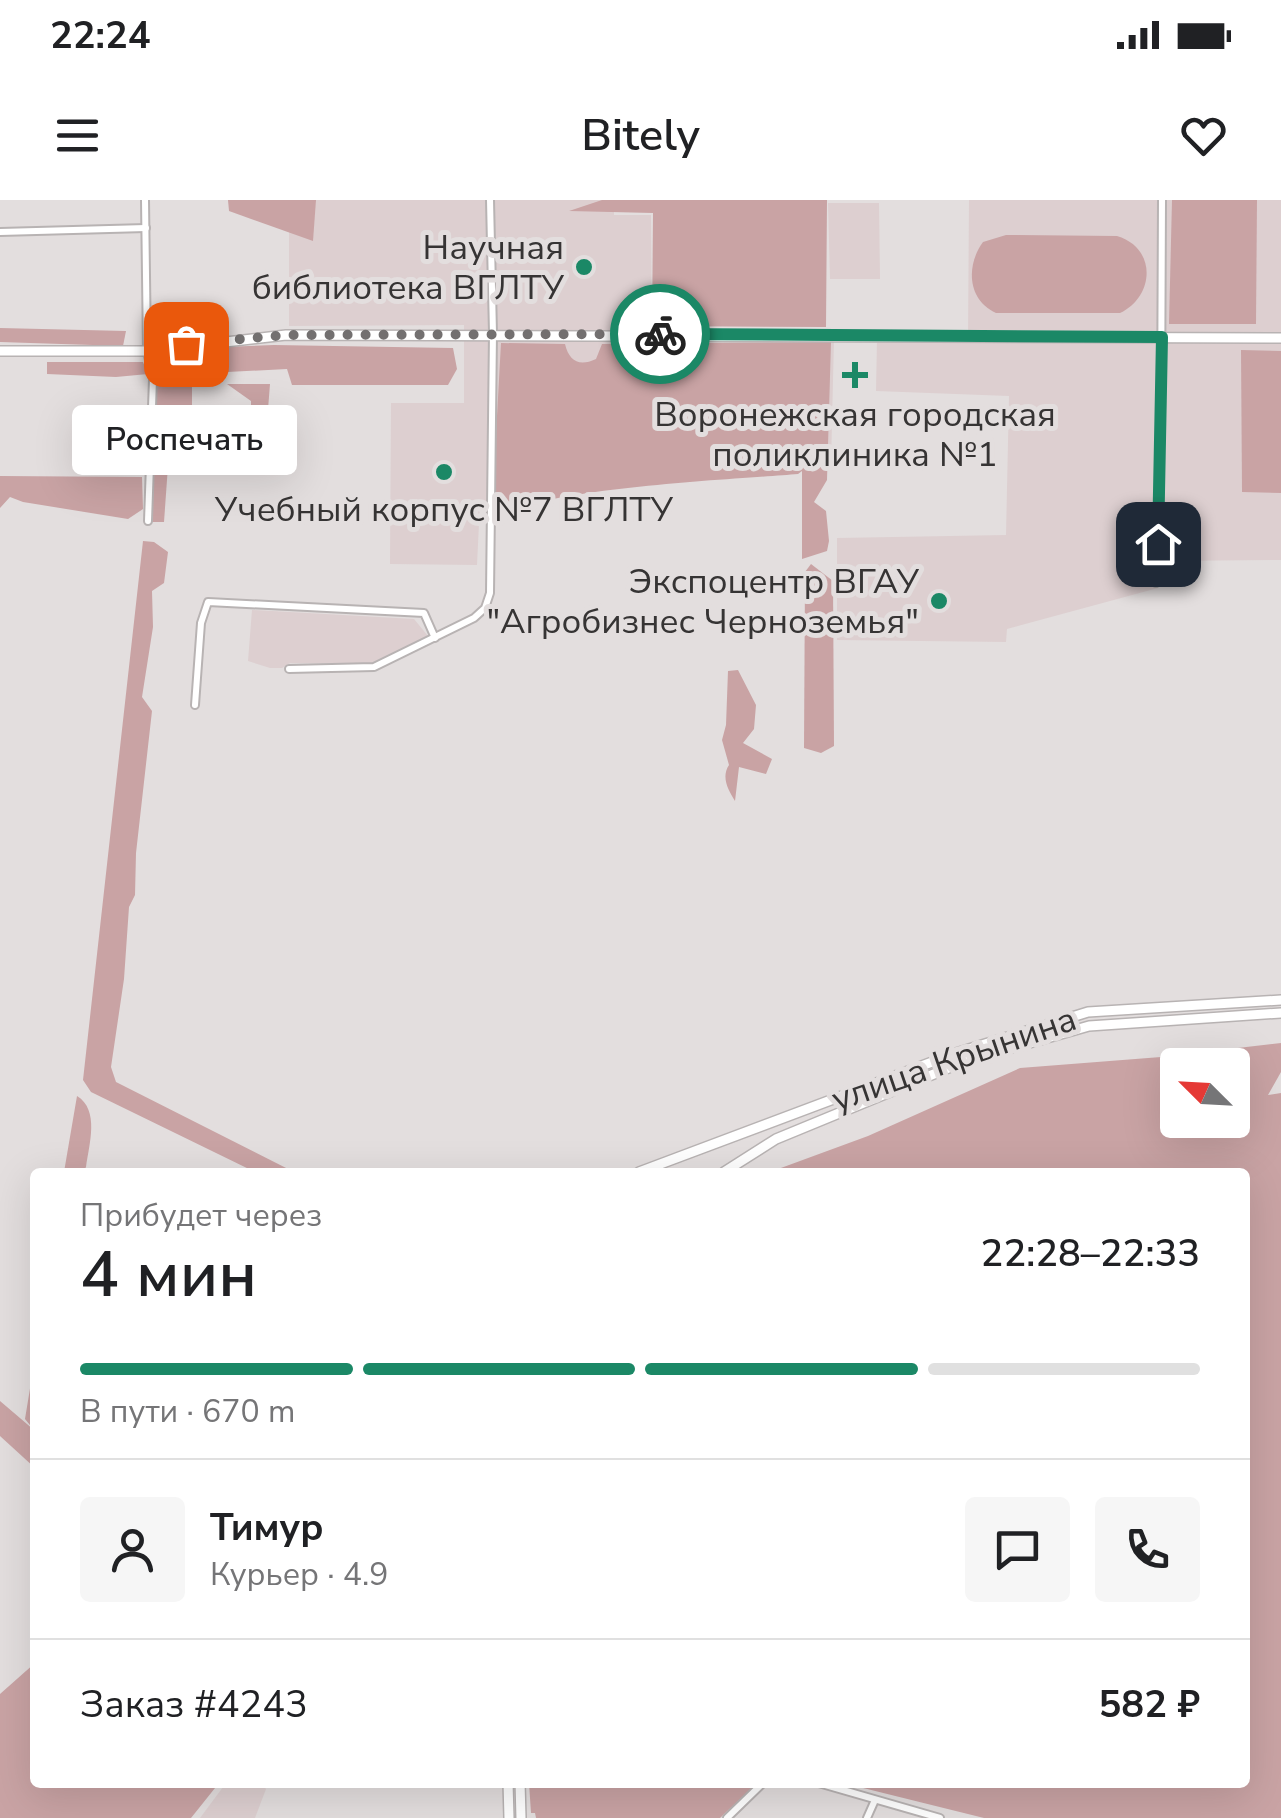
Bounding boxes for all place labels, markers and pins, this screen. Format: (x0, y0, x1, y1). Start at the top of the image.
place label: Научная библиотека ВГЛТУ (252, 224, 564, 311)
marker: Научная библиотека ВГЛТУ (573, 256, 595, 278)
pin (144, 302, 229, 387)
marker: Воронежская городская поликлиника №1 (842, 362, 868, 388)
place label: Воронежская городская поликлиника №1 (654, 391, 1056, 478)
callout: Роспечать (74, 404, 298, 474)
marker: Учебный корпус №7 ВГЛТУ (433, 461, 455, 483)
place label: Учебный корпус №7 ВГЛТУ (214, 486, 674, 533)
pin (1116, 502, 1201, 587)
place label: Экспоцентр ВГАУ "Агробизнес Черноземья" (486, 558, 919, 645)
marker: Экспоцентр ВГАУ "Агробизнес Черноземья" (928, 590, 950, 612)

